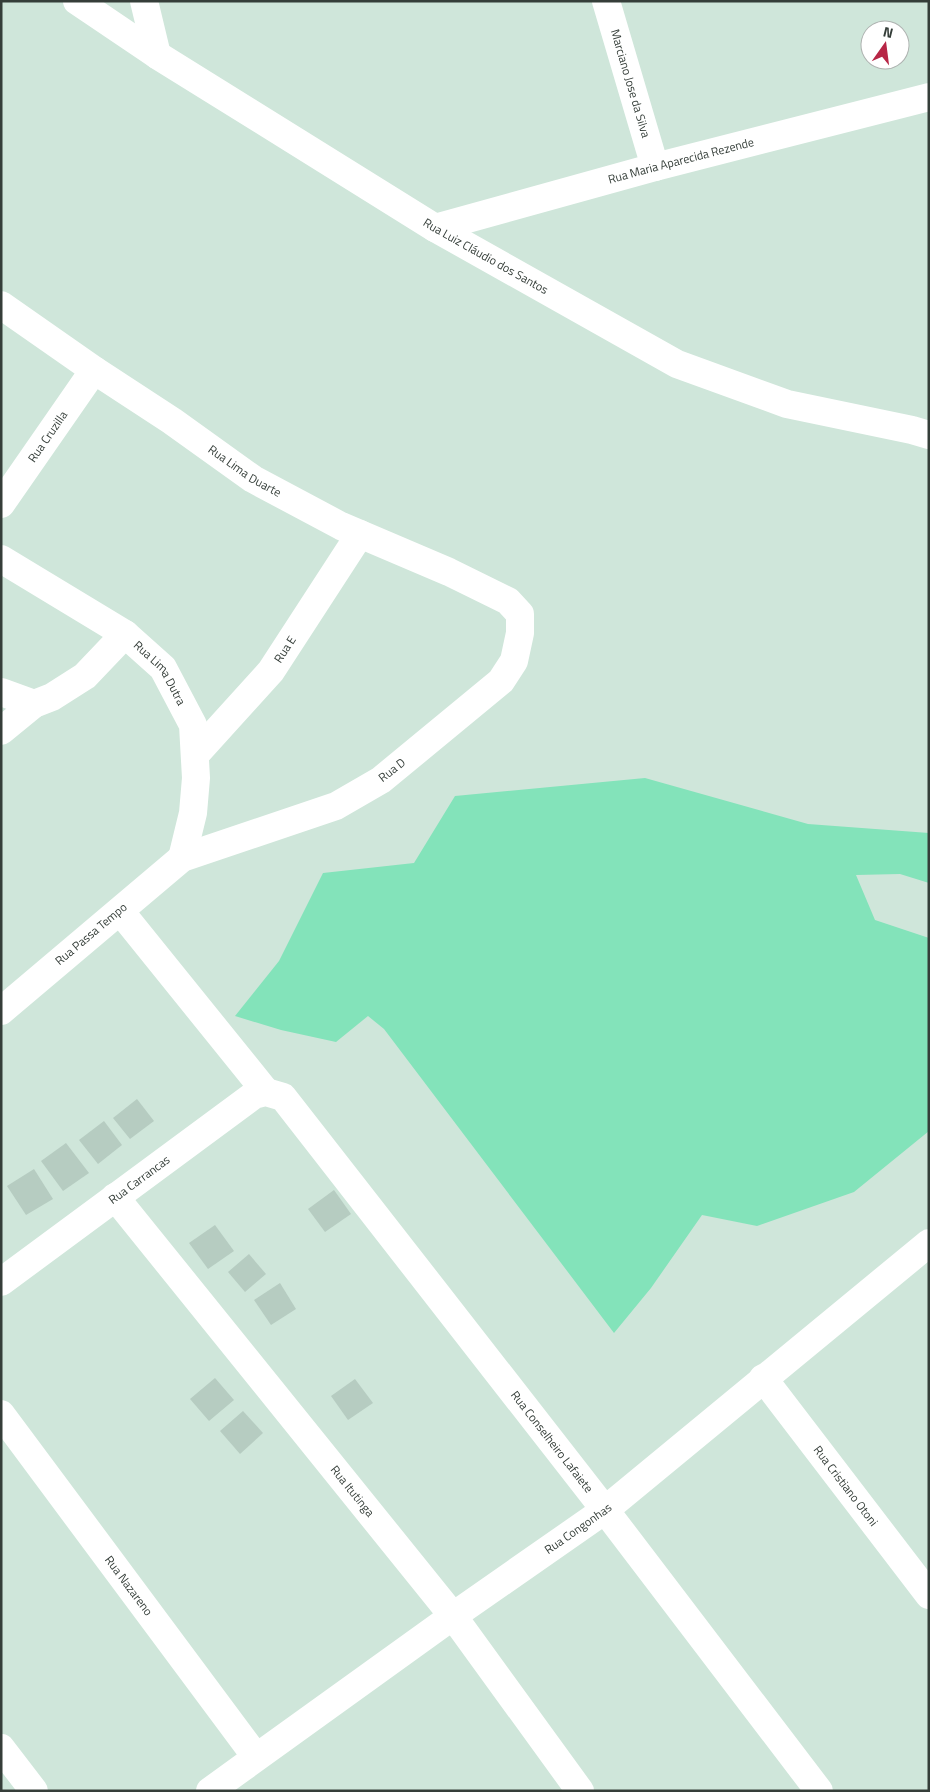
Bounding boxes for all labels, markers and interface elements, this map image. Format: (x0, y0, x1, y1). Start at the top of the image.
north arrow (860, 20, 910, 70)
text: N (881, 21, 896, 43)
street label: Marciano Jose da Silva (606, 27, 656, 140)
street label: Rua Maria Aparecida Rezende (606, 132, 756, 189)
street label: Rua Luiz Cláudio dos Santos (420, 213, 552, 299)
street label: Rua Cruzilla (23, 407, 72, 466)
street label: Rua Lima Duarte (204, 440, 285, 501)
street label: Rua E (269, 632, 301, 667)
street label: Rua Lima Dutra (129, 636, 191, 709)
street label: Rua D (374, 753, 410, 786)
street label: Rua Passa Tempo (50, 898, 131, 970)
street label: Rua Carrancas (104, 1150, 174, 1209)
street label: Rua Conselheiro Lafaiete (506, 1386, 598, 1497)
street label: Rua Cristiano Otoni (809, 1441, 883, 1530)
street label: Rua Itutinga (326, 1461, 379, 1521)
street label: Rua Congonhas (540, 1498, 616, 1559)
street label: Rua Nazareno (100, 1551, 158, 1620)

